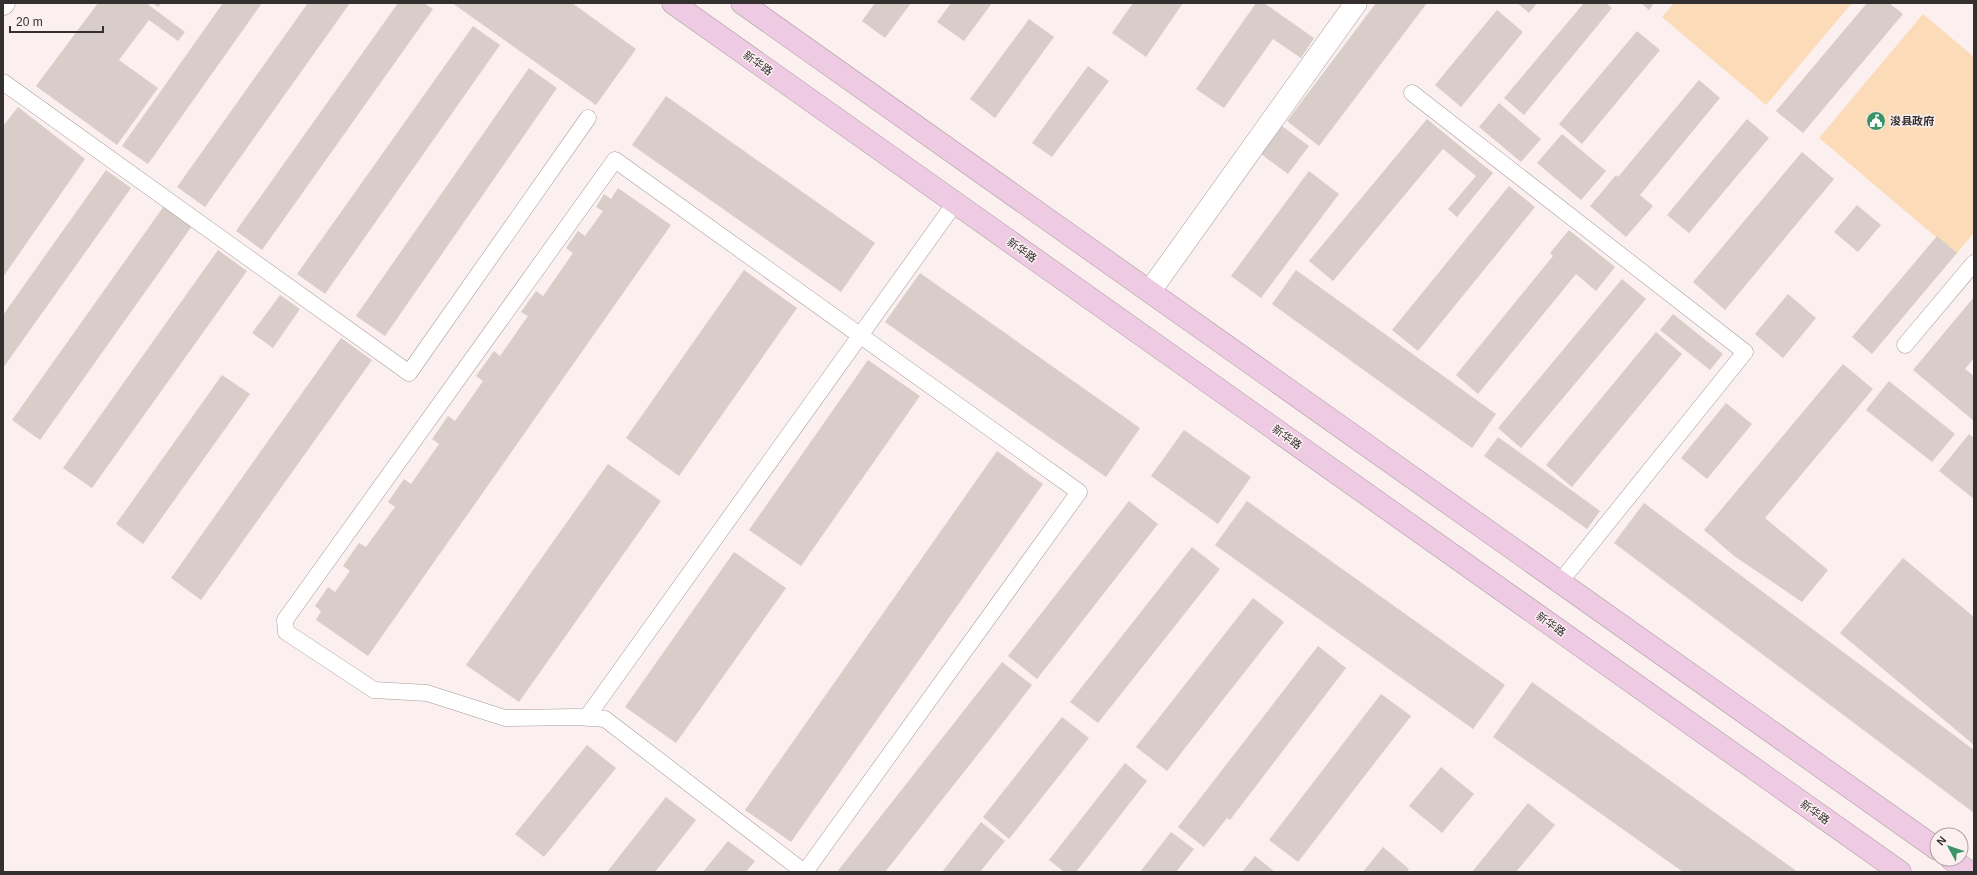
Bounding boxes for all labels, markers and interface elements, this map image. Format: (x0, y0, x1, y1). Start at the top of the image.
scale bar (10, 8, 103, 34)
text: 20 m (16, 15, 43, 29)
street label: 新华路 (741, 49, 775, 77)
public building icon: 浚县政府 (1865, 110, 1887, 132)
place label: 浚县政府 (1890, 115, 1934, 127)
street label: 新华路 (1005, 236, 1039, 264)
street label: 新华路 (1270, 423, 1304, 451)
street label: 新华路 (1534, 610, 1568, 638)
street label: 新华路 (1798, 798, 1832, 826)
north arrow (1929, 827, 1969, 867)
text: N (1934, 834, 1949, 847)

